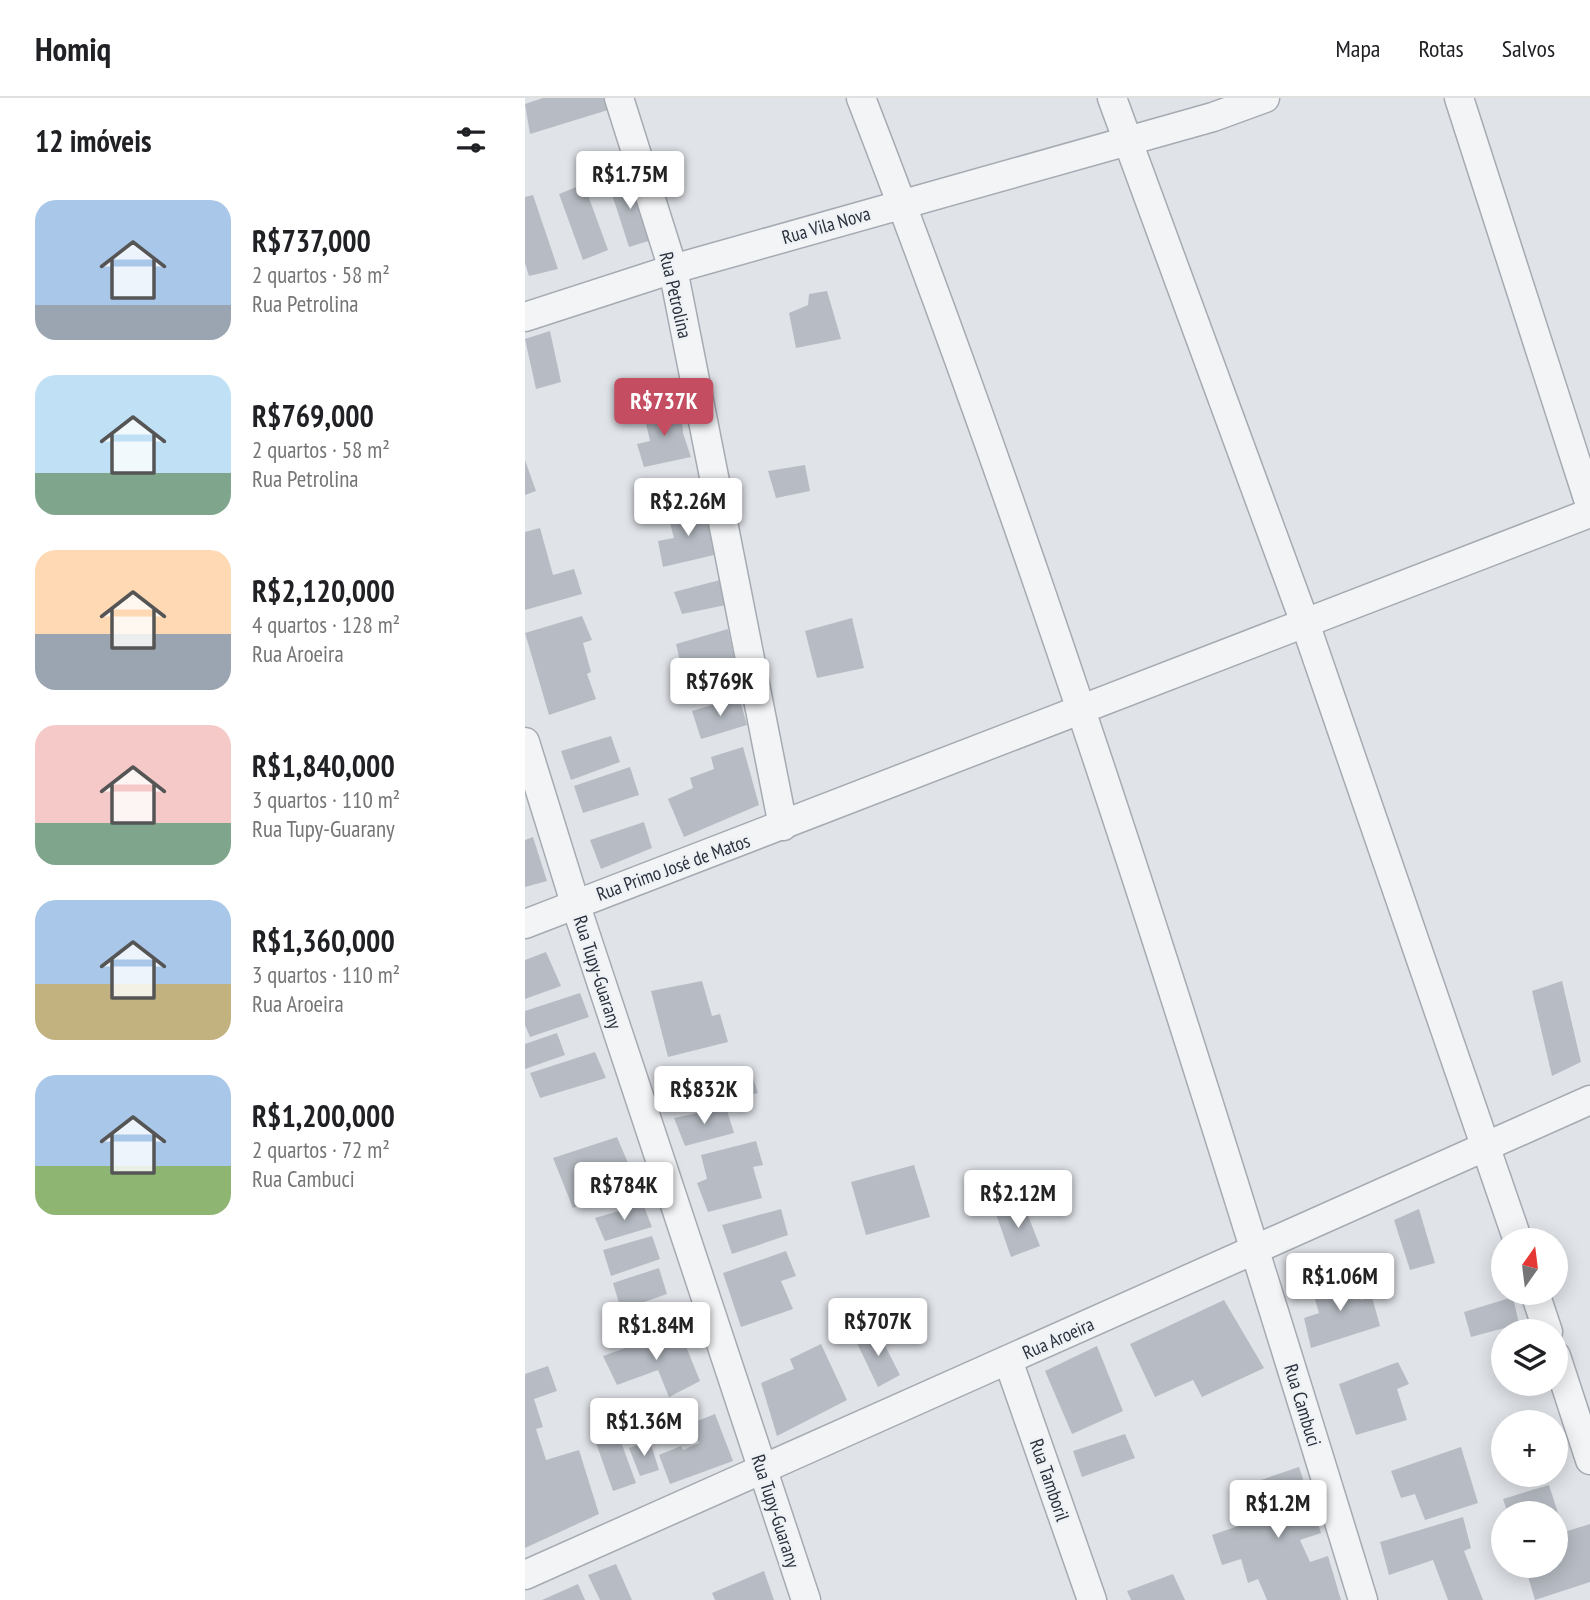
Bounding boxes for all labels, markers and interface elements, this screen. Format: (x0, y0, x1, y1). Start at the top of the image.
text: Homiq (35, 27, 111, 70)
text: Mapa (1336, 33, 1380, 64)
text: Rotas (1418, 33, 1464, 64)
text: Salvos (1502, 33, 1555, 64)
text: 12 imóveis (35, 121, 151, 160)
icon: filters (452, 121, 490, 159)
pin: R$1.75M (565, 152, 695, 211)
text: R$1.75M (592, 159, 668, 188)
street label: Rua Vila Nova (779, 201, 873, 249)
text: R$737,000 (252, 221, 371, 260)
icon: home (91, 228, 175, 312)
street label: Rua Petrolina (654, 249, 698, 341)
text: 2 quartos · 58 m² (252, 260, 390, 289)
text: Rua Petrolina (252, 289, 359, 318)
pin: R$737K (607, 378, 721, 438)
text: R$737K (630, 386, 698, 415)
text: R$769,000 (252, 396, 374, 435)
icon: home (91, 403, 175, 487)
text: 2 quartos · 58 m² (252, 435, 390, 464)
text: Rua Petrolina (252, 464, 359, 493)
pin: R$2.26M (623, 478, 753, 538)
text: R$2.26M (650, 486, 726, 515)
text: R$2,120,000 (252, 571, 395, 610)
icon: home (91, 578, 175, 662)
text: 4 quartos · 128 m² (252, 610, 400, 639)
text: Rua Aroeira (252, 639, 344, 668)
pin: R$769K (663, 658, 777, 718)
text: R$769K (686, 666, 754, 695)
text: R$1,840,000 (252, 746, 395, 785)
icon: home (91, 753, 175, 837)
text: 3 quartos · 110 m² (252, 785, 400, 814)
text: Rua Tupy-Guarany (252, 814, 395, 843)
street label: Rua Primo José de Matos (593, 828, 753, 906)
street label: Rua Tupy-Guarany (568, 912, 628, 1033)
text: R$1,360,000 (252, 921, 395, 960)
icon: home (91, 928, 175, 1012)
text: 3 quartos · 110 m² (252, 960, 400, 989)
text: Rua Aroeira (252, 989, 344, 1018)
pin: R$832K (647, 1066, 761, 1126)
text: R$832K (670, 1074, 738, 1103)
text: R$1,200,000 (252, 1096, 395, 1135)
icon: home (91, 1103, 175, 1187)
text: 2 quartos · 72 m² (252, 1135, 390, 1164)
pin: R$784K (567, 1162, 681, 1222)
text: Rua Cambuci (252, 1164, 355, 1193)
text: R$784K (590, 1170, 658, 1199)
pin: R$2.12M (953, 1170, 1083, 1230)
text: R$2.12M (980, 1178, 1056, 1207)
north arrow (1491, 1228, 1568, 1306)
map controls (1491, 1228, 1568, 1578)
pin: R$1.06M (1275, 1254, 1405, 1313)
text: R$1.06M (1302, 1261, 1378, 1290)
pin: R$707K (821, 1298, 935, 1358)
pin: R$1.84M (591, 1302, 721, 1362)
text: R$707K (844, 1306, 912, 1335)
text: R$1.84M (618, 1310, 694, 1339)
street label: Rua Aroeira (1019, 1312, 1097, 1364)
button: layers (1491, 1319, 1568, 1396)
street label: Rua Cambuci (1279, 1361, 1327, 1449)
pin: R$1.36M (579, 1398, 709, 1458)
text: R$1.36M (606, 1406, 682, 1435)
button: + (1491, 1410, 1568, 1487)
street label: Rua Tamboril (1025, 1436, 1075, 1525)
street label: Rua Tupy-Guarany (746, 1451, 806, 1572)
pin: R$1.2M (1221, 1480, 1335, 1540)
text: R$1.2M (1246, 1488, 1310, 1517)
button: − (1491, 1501, 1568, 1578)

